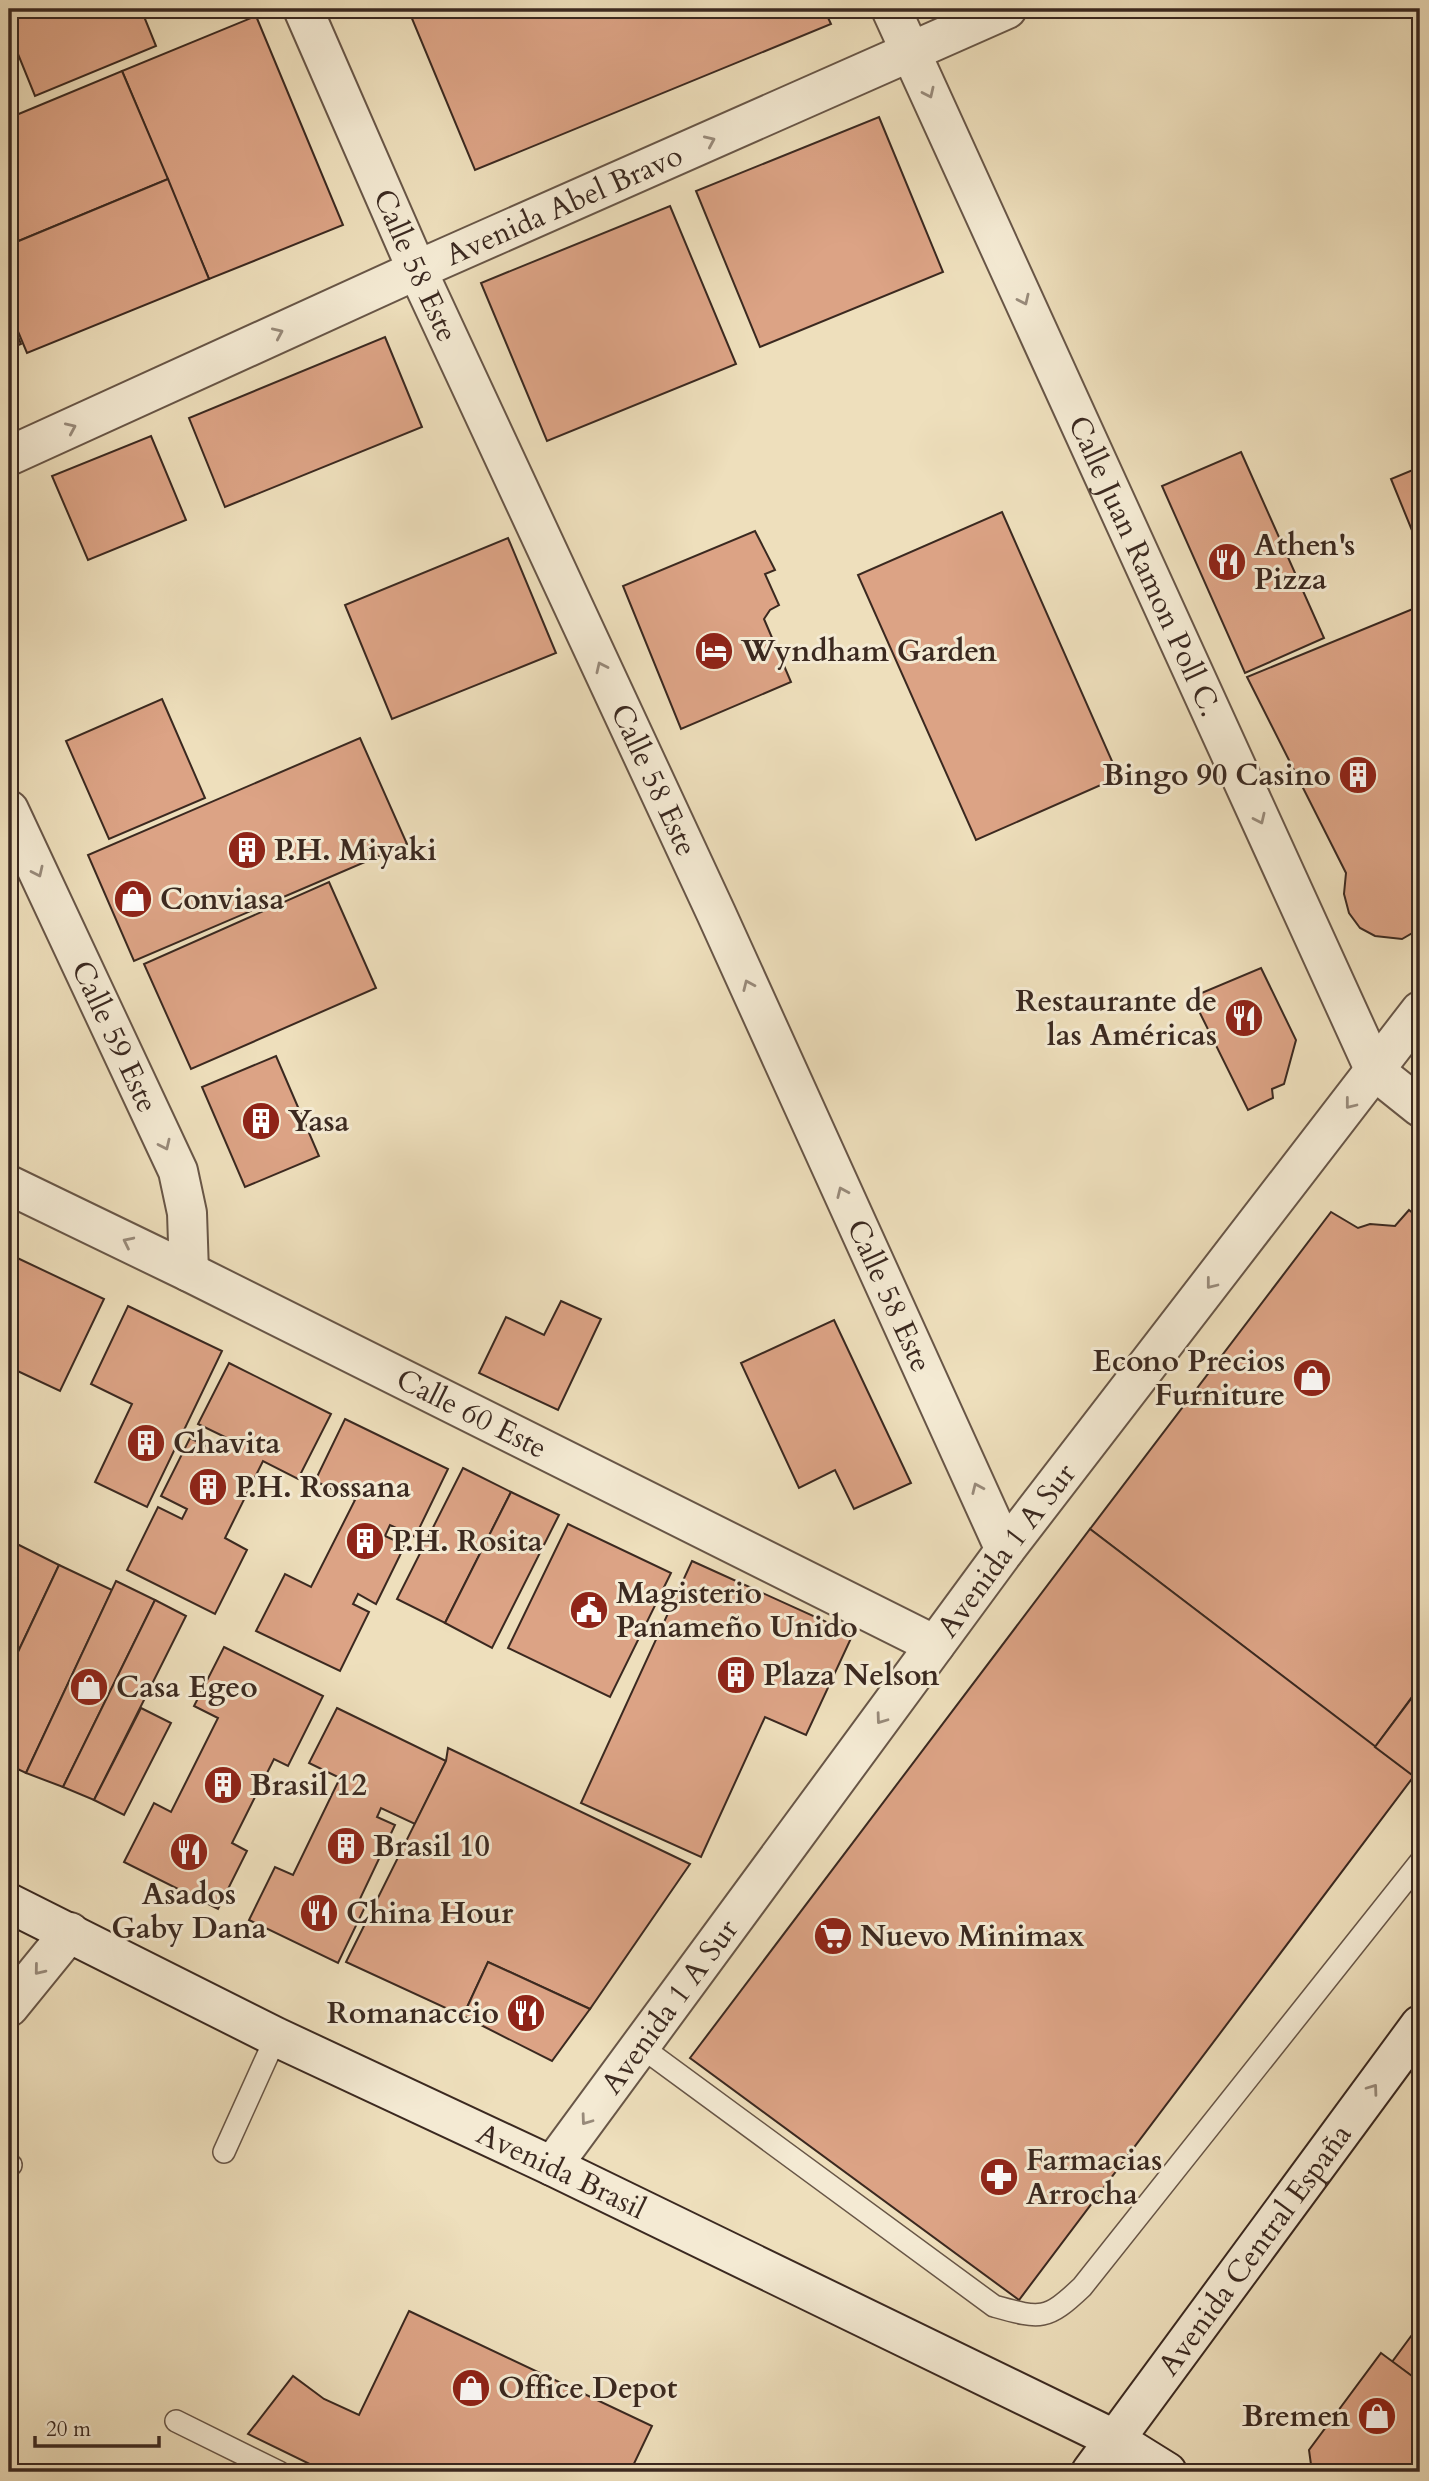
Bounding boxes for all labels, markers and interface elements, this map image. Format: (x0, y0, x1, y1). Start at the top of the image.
one-way arrow (921, 86, 935, 98)
street label: Avenida Abel Bravo (439, 135, 689, 275)
one-way arrow (702, 135, 715, 149)
street label: Calle 58 Este (364, 183, 468, 348)
one-way arrow (1015, 293, 1029, 305)
one-way arrow (271, 327, 283, 341)
street label: Calle Juan Ramon Poll C. (1059, 409, 1231, 723)
one-way arrow (64, 422, 76, 436)
place label: Athen's Pizza (1254, 525, 1355, 600)
restaurant icon: Athen's Pizza (1206, 541, 1248, 583)
hotel icon: Wyndham Garden (693, 630, 735, 672)
place label: Wyndham Garden (740, 631, 997, 672)
one-way arrow (595, 662, 609, 674)
street label: Calle 58 Este (601, 697, 707, 862)
building icon: Bingo 90 Casino (1337, 754, 1379, 796)
place label: Bingo 90 Casino (1103, 755, 1331, 796)
one-way arrow (1252, 812, 1266, 824)
building icon: P.H. Miyaki (226, 829, 268, 871)
place label: P.H. Miyaki (274, 830, 437, 871)
one-way arrow (30, 865, 44, 877)
shop icon: Conviasa (112, 878, 154, 920)
place label: Conviasa (160, 879, 284, 920)
street label: Calle 59 Este (62, 954, 168, 1119)
one-way arrow (742, 979, 756, 992)
place label: Restaurante de las Américas (1015, 981, 1217, 1056)
restaurant icon: Restaurante de las Américas (1223, 997, 1265, 1039)
one-way arrow (1345, 1097, 1358, 1109)
building icon: Yasa (240, 1100, 282, 1142)
place label: Yasa (288, 1101, 349, 1142)
one-way arrow (157, 1138, 171, 1150)
one-way arrow (836, 1187, 850, 1199)
street label: Calle 58 Este (837, 1213, 942, 1378)
one-way arrow (123, 1236, 135, 1250)
one-way arrow (1206, 1277, 1219, 1289)
place label: Econo Precios Furniture (1092, 1341, 1285, 1416)
shop icon: Econo Precios Furniture (1291, 1357, 1333, 1399)
street label: Calle 60 Este (389, 1358, 554, 1468)
building icon: Chavita (125, 1422, 167, 1464)
place label: Chavita (173, 1423, 281, 1464)
street label: Avenida 1 A Sur (927, 1455, 1085, 1646)
building icon: P.H. Rossana (187, 1466, 229, 1508)
place label: P.H. Rossana (235, 1467, 411, 1508)
one-way arrow (971, 1483, 985, 1495)
building icon: P.H. Rosita (344, 1520, 386, 1562)
place label: P.H. Rosita (392, 1521, 543, 1562)
place label: Magisterio Panameño Unido (616, 1573, 858, 1648)
public building icon: Magisterio Panameño Unido (568, 1589, 610, 1631)
building icon: Plaza Nelson (715, 1654, 757, 1696)
place label: Plaza Nelson (763, 1655, 939, 1696)
shop icon: Casa Egeo (68, 1666, 110, 1708)
place label: Casa Egeo (116, 1667, 258, 1708)
one-way arrow (876, 1712, 889, 1724)
building icon: Brasil 12 (202, 1764, 244, 1806)
place label: Brasil 12 (250, 1765, 367, 1806)
building icon: Brasil 10 (325, 1825, 367, 1867)
place label: Brasil 10 (373, 1826, 490, 1867)
restaurant icon: Asados Gaby Dana (168, 1831, 210, 1873)
place label: Asados Gaby Dana (111, 1874, 267, 1949)
restaurant icon: China Hour (298, 1892, 340, 1934)
place label: China Hour (346, 1893, 514, 1934)
street label: Avenida 1 A Sur (591, 1911, 747, 2102)
supermarket icon: Nuevo Minimax (812, 1915, 854, 1957)
place label: Nuevo Minimax (860, 1916, 1084, 1957)
one-way arrow (35, 1962, 48, 1974)
restaurant icon: Romanaccio (505, 1992, 547, 2034)
place label: Romanaccio (327, 1993, 499, 2034)
one-way arrow (1365, 2084, 1377, 2097)
one-way arrow (582, 2112, 594, 2125)
street label: Avenida Brasil (470, 2113, 653, 2229)
street label: Avenida Central España (1148, 2116, 1361, 2384)
place label: Farmacias Arrocha (1026, 2140, 1162, 2215)
pharmacy icon: Farmacias Arrocha (978, 2156, 1020, 2198)
shop icon: Office Depot (450, 2367, 492, 2409)
place label: Office Depot (498, 2368, 678, 2409)
shop icon: Bremen (1356, 2395, 1398, 2437)
place label: Bremen (1242, 2396, 1350, 2437)
scale bar (35, 2404, 159, 2448)
text: 20 m (46, 2415, 91, 2444)

